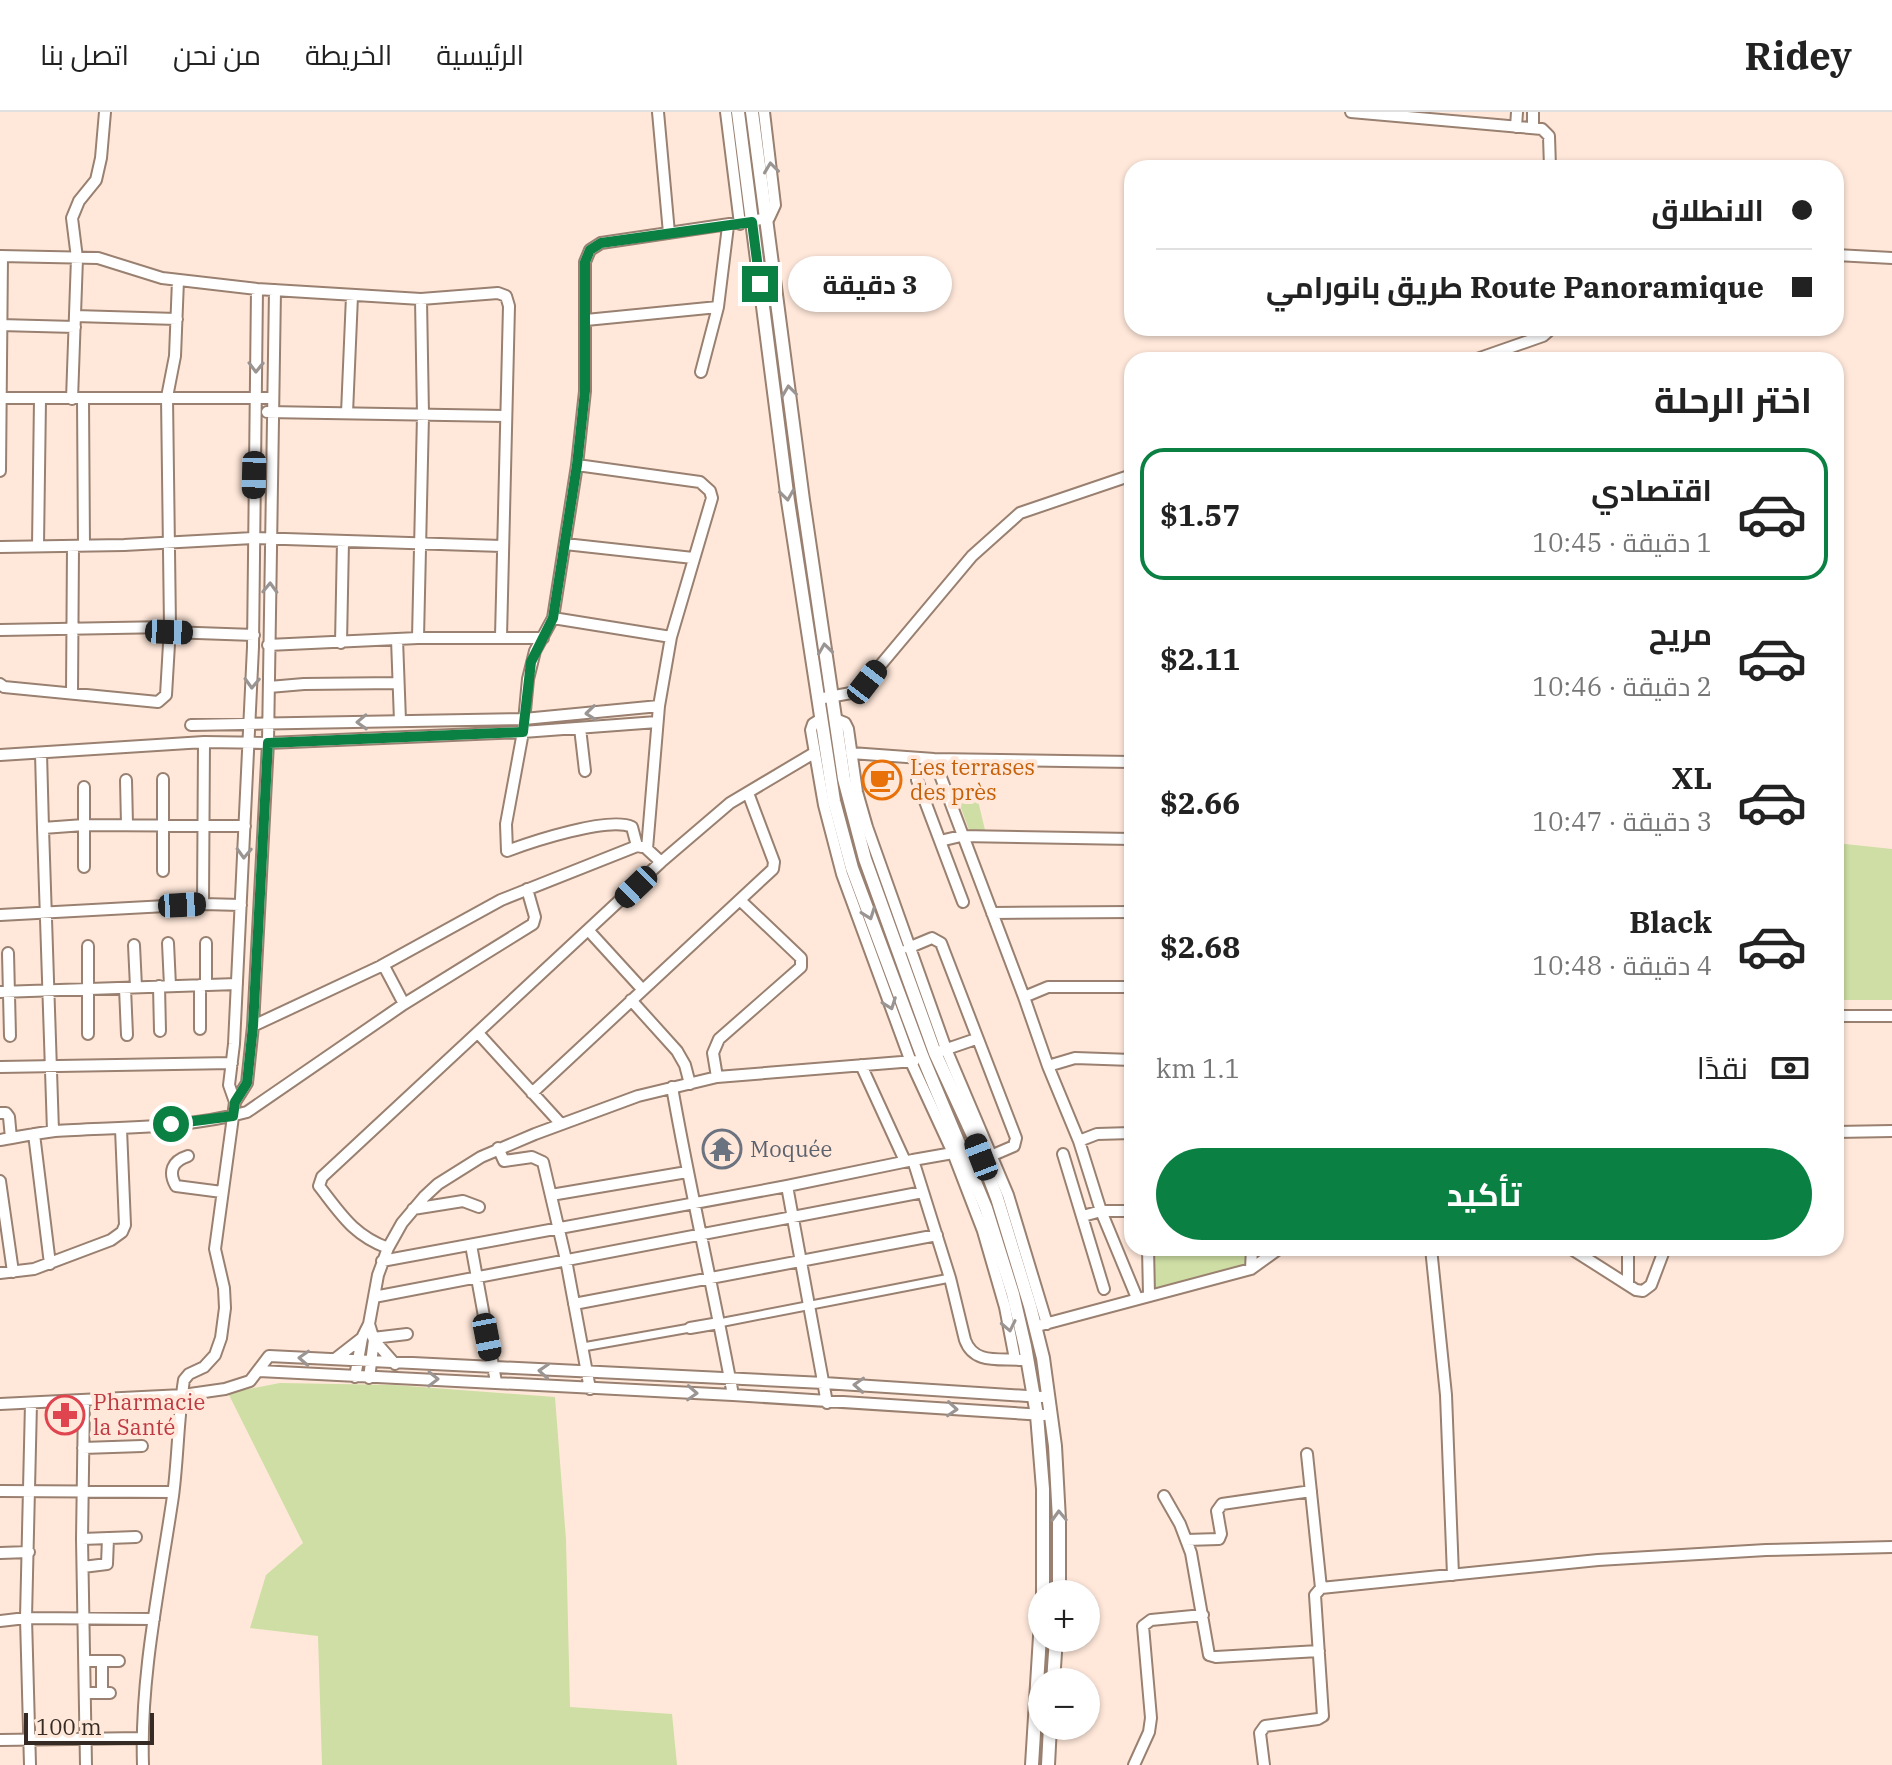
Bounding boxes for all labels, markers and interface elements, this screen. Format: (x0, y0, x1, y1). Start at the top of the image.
text: Ridey (1744, 31, 1852, 80)
text: اتصل بنا (40, 36, 129, 73)
text: من نحن (173, 36, 261, 73)
text: الخريطة (305, 36, 392, 73)
text: الرئيسية (436, 36, 524, 73)
one-way arrow (763, 161, 780, 175)
text: الانطلاق (1651, 190, 1764, 229)
callout: 3 دقيقة (788, 256, 952, 312)
route end (742, 266, 778, 302)
text: 3 دقيقة (822, 267, 918, 301)
text: Route Panoramique طريق بانورامي (1266, 267, 1764, 306)
one-way arrow (247, 361, 264, 374)
text: اختر الرحلة (1654, 376, 1812, 423)
one-way arrow (781, 384, 798, 398)
car (242, 451, 266, 499)
text: اقتصادي (1591, 470, 1712, 509)
icon: car (1736, 478, 1808, 550)
one-way arrow (778, 488, 795, 502)
text: $1.57 (1160, 495, 1240, 534)
text: 1 دقيقة · 10:45 (1532, 525, 1712, 559)
one-way arrow (261, 581, 279, 594)
text: مريح (1649, 614, 1712, 653)
car (145, 619, 193, 645)
icon: car (1736, 622, 1808, 694)
text: $2.11 (1160, 639, 1240, 678)
one-way arrow (817, 642, 834, 656)
car (843, 656, 891, 708)
text: 2 دقيقة · 10:46 (1532, 669, 1712, 703)
one-way arrow (244, 677, 261, 690)
one-way arrow (584, 704, 597, 721)
one-way arrow (355, 714, 368, 731)
place label: Les terrases des près (910, 752, 1035, 806)
text: XL (1672, 758, 1712, 797)
cafe icon: Les terrases des près (861, 759, 903, 801)
icon: car (1736, 766, 1808, 838)
text: $2.66 (1160, 783, 1240, 822)
text: 3 دقيقة · 10:47 (1532, 804, 1712, 838)
one-way arrow (235, 847, 252, 860)
car (610, 862, 662, 912)
car (157, 892, 207, 918)
text: Black (1629, 902, 1712, 941)
one-way arrow (860, 906, 876, 920)
icon: car (1736, 910, 1808, 982)
text: $2.68 (1160, 927, 1240, 966)
text: 4 دقيقة · 10:48 (1532, 948, 1712, 982)
one-way arrow (880, 996, 896, 1010)
icon: cash (1768, 1046, 1812, 1090)
text: نقدًا (1697, 1048, 1748, 1087)
text: 1.1 km (1156, 1051, 1240, 1085)
route start (153, 1106, 189, 1142)
temple icon: Moquée (701, 1128, 743, 1170)
car (961, 1130, 1001, 1184)
place label: Moquée (750, 1134, 832, 1163)
button: تأكيد (1156, 1148, 1812, 1240)
car (471, 1311, 503, 1363)
one-way arrow (1000, 1319, 1017, 1332)
one-way arrow (297, 1349, 310, 1366)
one-way arrow (537, 1363, 550, 1380)
one-way arrow (427, 1370, 440, 1388)
one-way arrow (852, 1377, 865, 1394)
one-way arrow (686, 1385, 699, 1402)
place label: Pharmacie la Santé (93, 1387, 205, 1441)
pharmacy icon: Pharmacie la Santé (44, 1394, 86, 1436)
one-way arrow (946, 1400, 959, 1417)
one-way arrow (1050, 1509, 1068, 1522)
map controls (1028, 1580, 1100, 1740)
button: + (1028, 1580, 1100, 1652)
button: − (1028, 1668, 1100, 1740)
scale bar (24, 1709, 154, 1745)
text: 100 m (36, 1712, 102, 1741)

